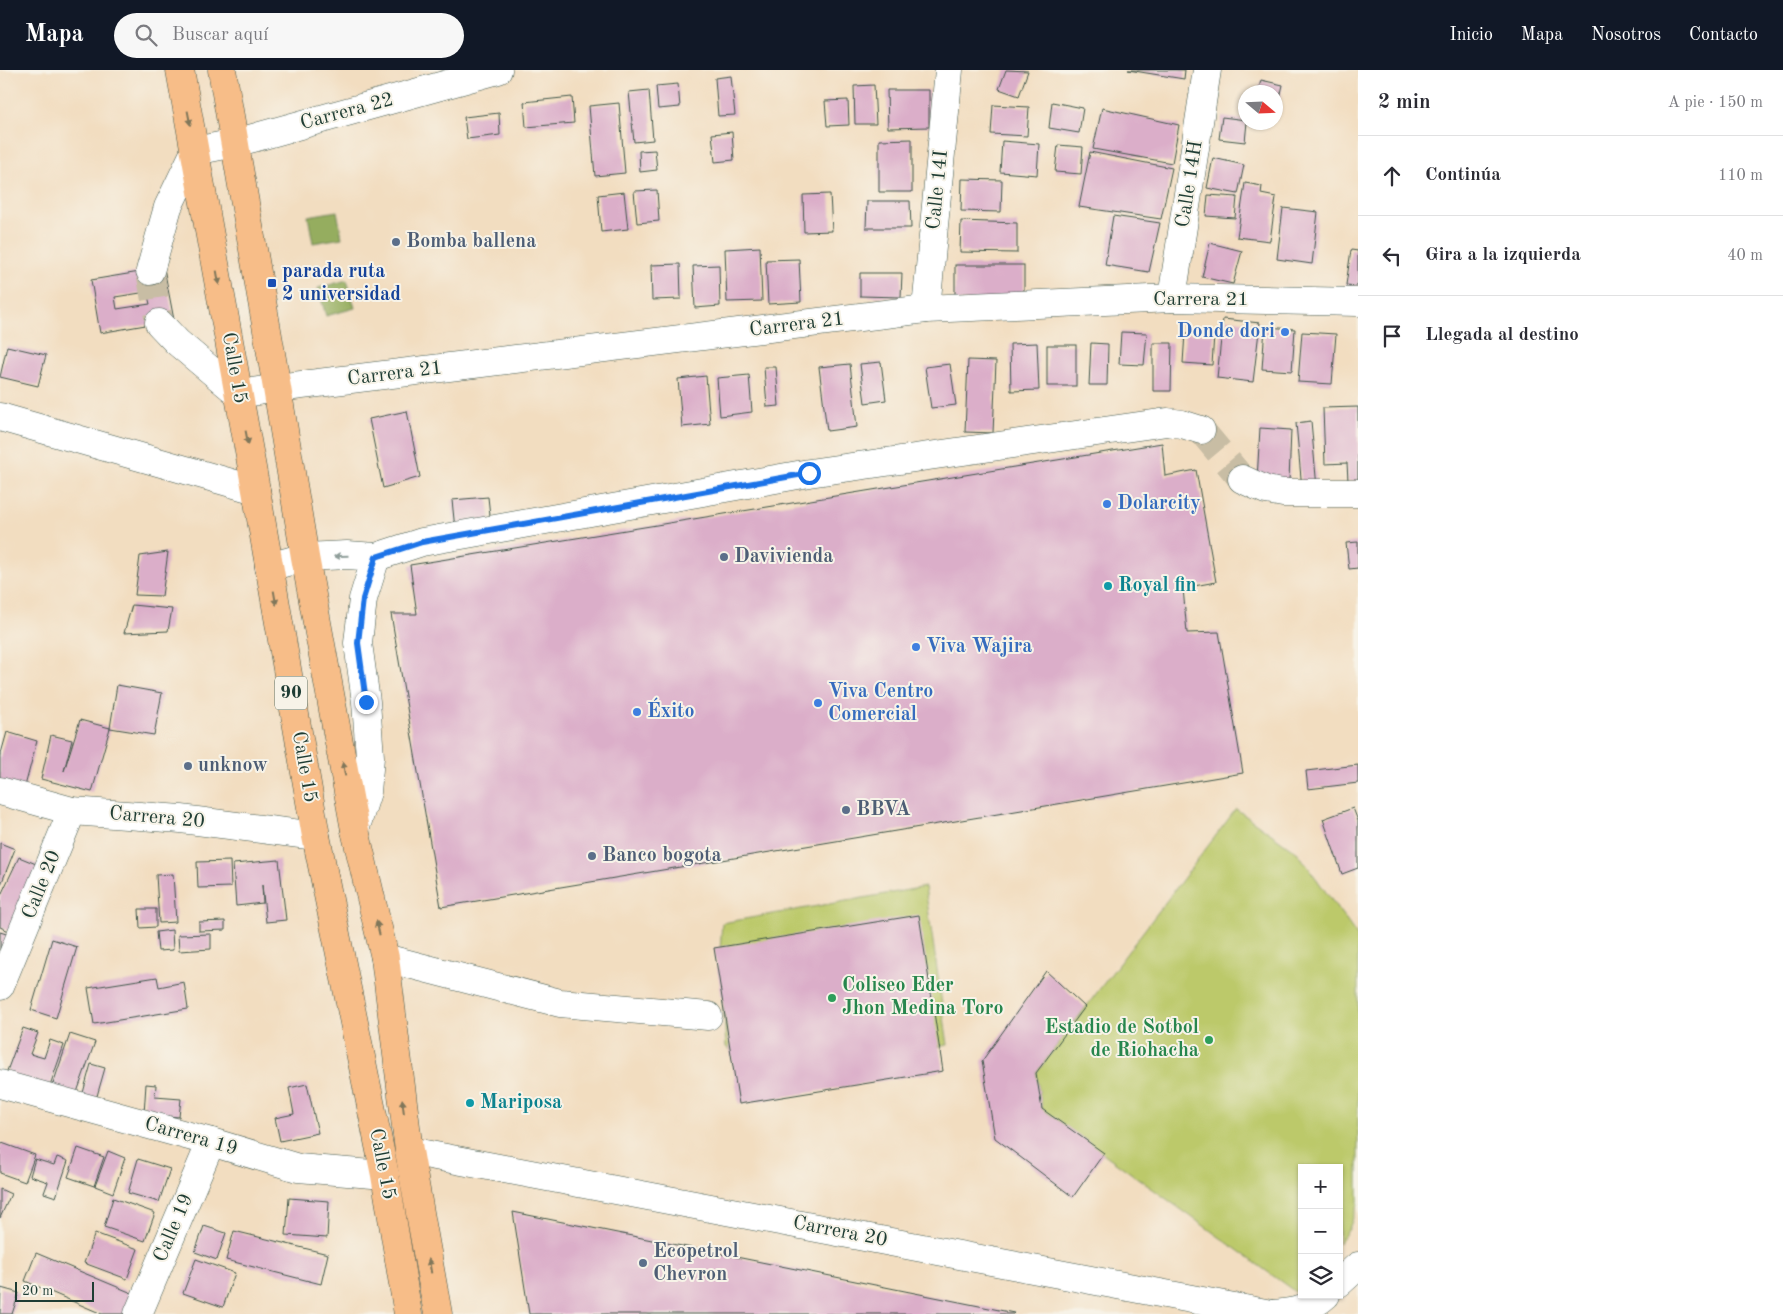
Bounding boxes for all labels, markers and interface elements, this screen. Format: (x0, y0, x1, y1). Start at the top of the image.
search box (114, 13, 464, 58)
icon: search (132, 21, 160, 49)
text: Mapa (25, 23, 84, 47)
text: Buscar aquí (172, 26, 268, 45)
text: Inicio (1450, 26, 1493, 44)
text: Mapa (1521, 26, 1563, 44)
text: Nosotros (1591, 26, 1661, 44)
text: Contacto (1689, 26, 1758, 44)
north arrow (1238, 85, 1283, 130)
street label: Carrera 22 (298, 90, 396, 134)
text: 2 min (1378, 92, 1431, 113)
text: A pie · 150 m (1668, 95, 1763, 111)
one-way arrow (186, 110, 194, 126)
street label: Calle 14H (1173, 139, 1207, 229)
street label: Calle 14I (924, 149, 952, 231)
icon: ahead (1378, 162, 1406, 190)
text: Continúa (1425, 166, 1501, 185)
text: 110 m (1718, 168, 1763, 184)
place label: Bomba ballena (406, 232, 536, 252)
marker: Bomba ballena (390, 236, 402, 248)
icon: left (1378, 242, 1406, 270)
text: Gira a la izquierda (1425, 246, 1581, 265)
text: 40 m (1727, 248, 1763, 264)
place label: parada ruta 2 universidad (282, 262, 401, 305)
one-way arrow (214, 270, 222, 286)
marker: parada ruta 2 universidad (266, 277, 278, 289)
street label: Carrera 21 (1153, 290, 1249, 310)
street label: Carrera 21 (748, 309, 846, 341)
place label: Donde dori (1177, 322, 1275, 342)
icon: arrive (1378, 322, 1406, 350)
marker: Donde dori (1279, 326, 1291, 338)
text: Llegada al destino (1425, 326, 1579, 345)
street label: Calle 15 (218, 331, 250, 405)
street label: Carrera 21 (346, 358, 444, 390)
one-way arrow (243, 430, 251, 446)
route start (798, 462, 821, 485)
place label: Dolarcity (1117, 494, 1201, 514)
marker: Dolarcity (1101, 498, 1113, 510)
place label: Davivienda (734, 547, 833, 567)
marker: Davivienda (718, 551, 730, 563)
one-way arrow (332, 552, 348, 560)
place label: Royal fin (1118, 576, 1197, 596)
marker: Royal fin (1102, 580, 1114, 592)
one-way arrow (271, 590, 279, 606)
place label: Viva Wajira (926, 637, 1033, 657)
marker: Viva Wajira (910, 641, 922, 653)
road number: 90 (275, 676, 307, 710)
place label: Viva Centro Comercial (828, 682, 933, 725)
route end (355, 691, 378, 714)
place label: Éxito (647, 697, 694, 722)
marker: Viva Centro Comercial (812, 697, 824, 709)
marker: Éxito (631, 706, 643, 718)
street label: Calle 15 (288, 730, 320, 804)
place label: unknow (198, 756, 268, 776)
marker: unknow (182, 760, 194, 772)
one-way arrow (340, 761, 348, 776)
place label: BBVA (856, 800, 911, 820)
street label: Carrera 20 (108, 804, 206, 832)
marker: BBVA (840, 804, 852, 816)
place label: Banco bogota (602, 846, 722, 866)
street label: Calle 20 (19, 848, 65, 922)
marker: Banco bogota (586, 850, 598, 862)
one-way arrow (374, 920, 382, 935)
place label: Coliseo Eder Jhon Medina Toro (842, 976, 1003, 1019)
marker: Coliseo Eder Jhon Medina Toro (826, 992, 838, 1004)
place label: Estadio de Sotbol de Riohacha (1044, 1018, 1199, 1061)
marker: Estadio de Sotbol de Riohacha (1203, 1034, 1215, 1046)
place label: Mariposa (480, 1093, 562, 1113)
one-way arrow (399, 1097, 407, 1113)
marker: Mariposa (464, 1097, 476, 1109)
street label: Carrera 19 (142, 1114, 240, 1160)
street label: Calle 15 (365, 1127, 399, 1201)
map controls (1298, 1164, 1343, 1299)
button: + (1298, 1164, 1343, 1209)
street label: Calle 19 (151, 1191, 197, 1265)
button: − (1298, 1209, 1343, 1254)
street label: Carrera 20 (791, 1213, 889, 1251)
place label: Ecopetrol Chevron (653, 1242, 739, 1285)
button: layers (1298, 1254, 1343, 1299)
marker: Ecopetrol Chevron (637, 1257, 649, 1269)
one-way arrow (425, 1258, 433, 1274)
scale bar (15, 1279, 94, 1302)
text: 20 m (22, 1284, 53, 1298)

